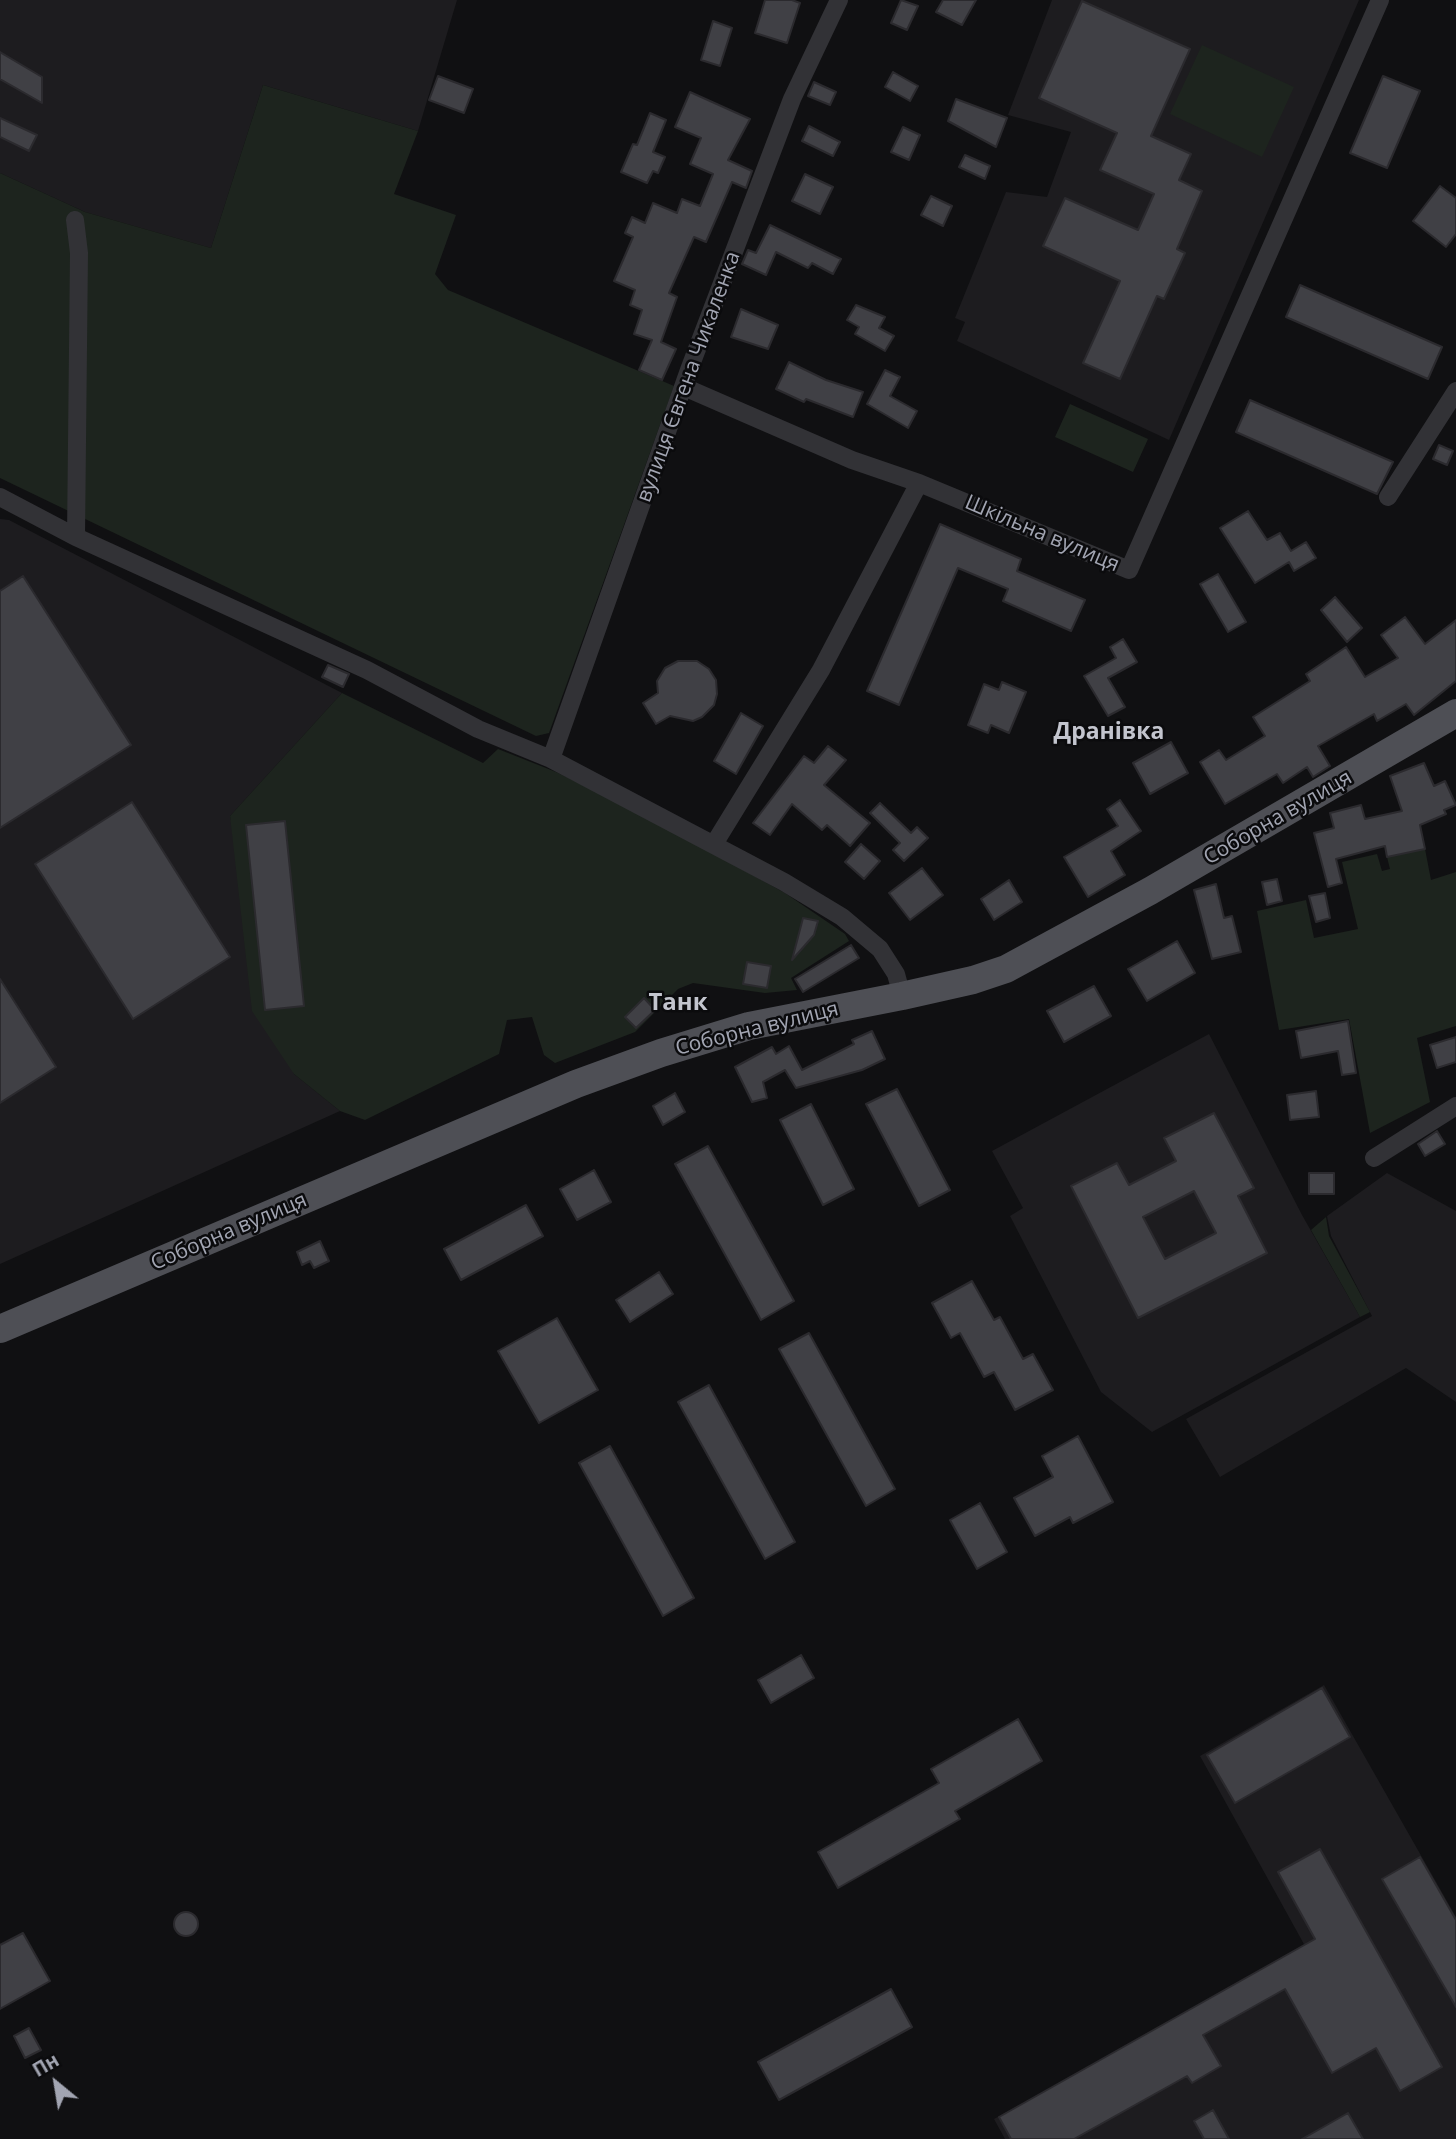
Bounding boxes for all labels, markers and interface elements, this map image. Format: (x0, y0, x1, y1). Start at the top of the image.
street label: вулиця Євгена Чикаленка (632, 248, 746, 506)
street label: Шкільна вулиця (961, 490, 1123, 578)
district label: Дранівка (1054, 718, 1164, 746)
street label: Соборна вулиця (1199, 765, 1357, 871)
district label: Танк (648, 989, 708, 1017)
street label: Соборна вулиця (673, 997, 841, 1061)
street label: Соборна вулиця (147, 1188, 311, 1276)
text: Пн (27, 2047, 64, 2083)
north arrow (21, 2048, 91, 2118)

